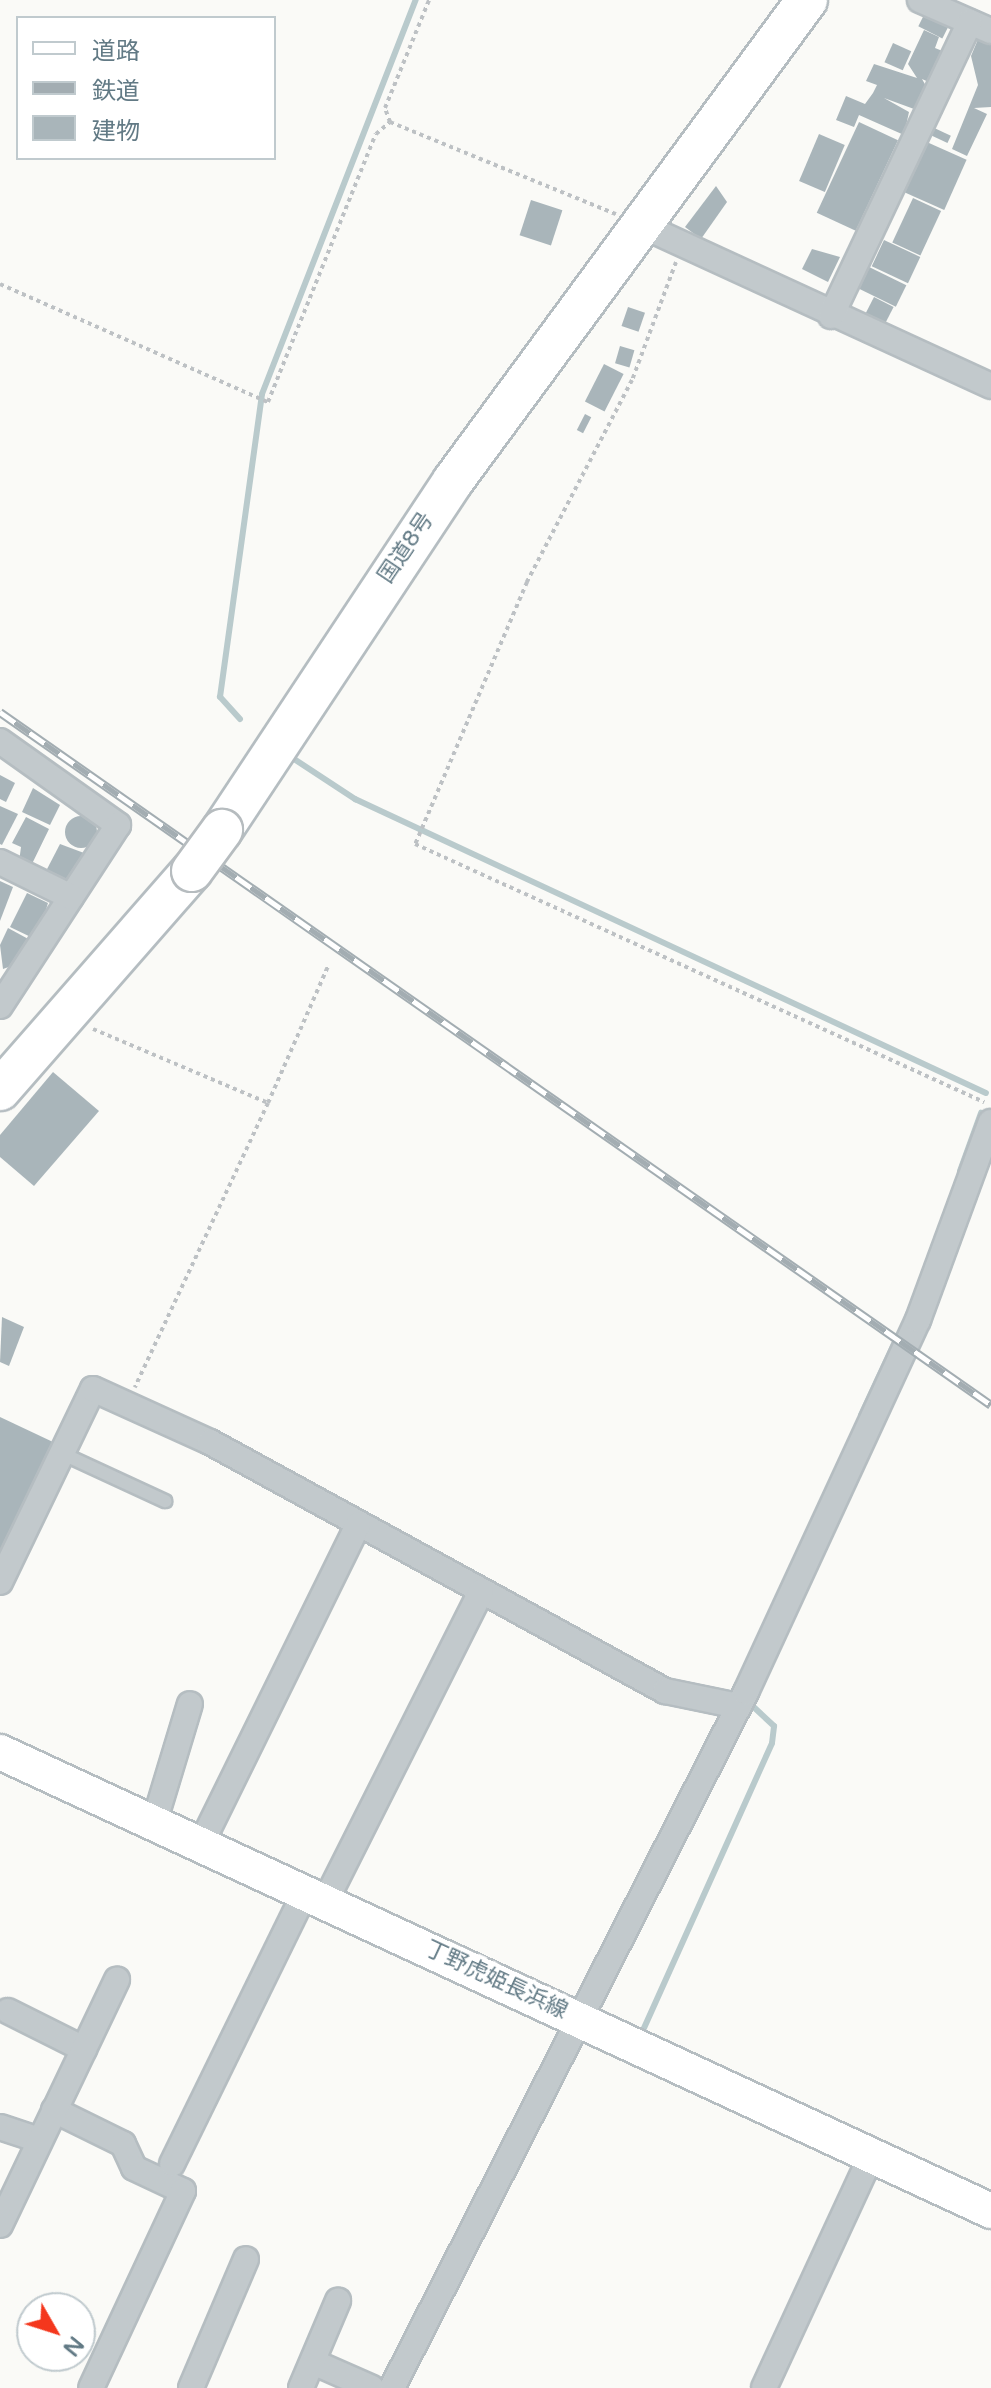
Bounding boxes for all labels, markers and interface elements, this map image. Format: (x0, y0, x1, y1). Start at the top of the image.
legend (16, 16, 276, 160)
text: 道路 (92, 37, 140, 66)
text: 鉄道 (92, 77, 140, 106)
text: 建物 (92, 117, 140, 146)
street label: 国道8号 (373, 508, 439, 588)
street label: 丁野虎姫長浜線 (421, 1935, 571, 2025)
north arrow (16, 2292, 96, 2372)
text: N (57, 2331, 89, 2361)

